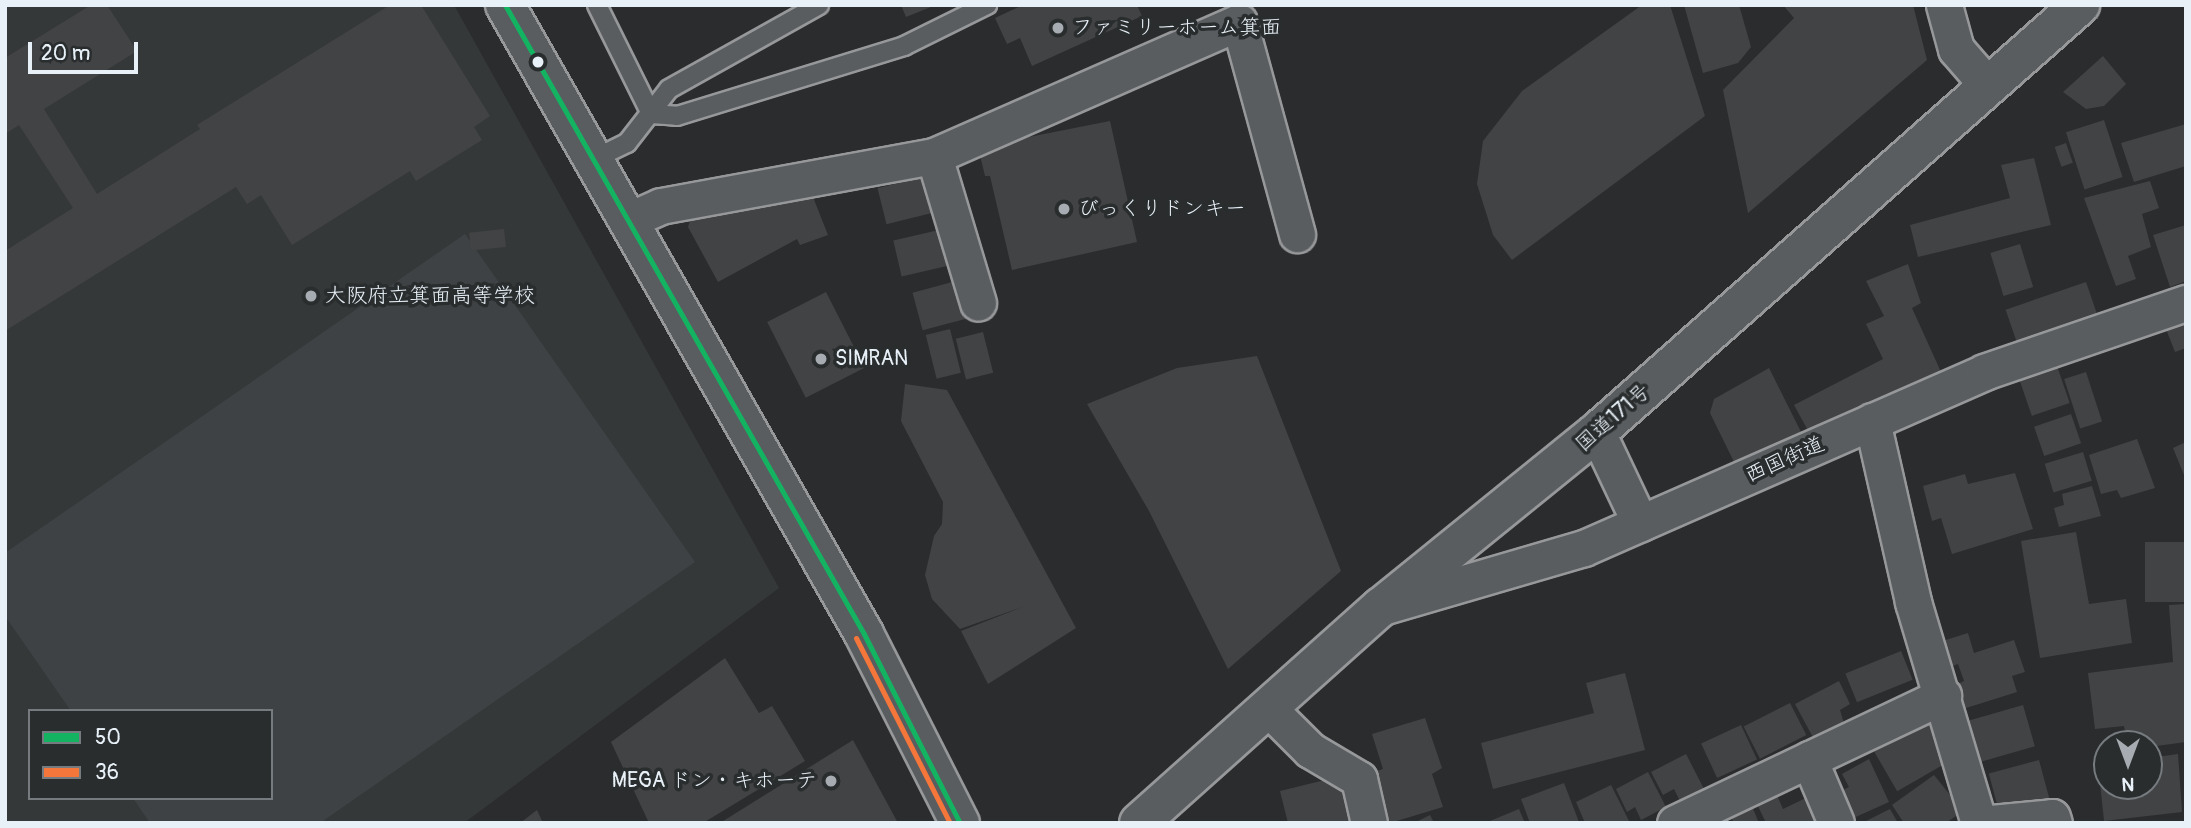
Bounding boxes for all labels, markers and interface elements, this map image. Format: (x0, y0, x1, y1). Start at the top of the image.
place label: ファミリーホーム箕面 (1072, 15, 1282, 41)
marker: ファミリーホーム箕面 (1050, 20, 1066, 36)
scale bar (32, 28, 142, 72)
text: 20 m (41, 40, 90, 67)
unlabelled marker (531, 55, 545, 69)
place label: びっくりドンキー (1078, 196, 1246, 222)
marker: びっくりドンキー (1056, 201, 1072, 217)
place label: 大阪府立箕面高等学校 (325, 283, 535, 309)
marker: 大阪府立箕面高等学校 (303, 288, 319, 304)
place label: SIMRAN (835, 346, 908, 372)
marker: SIMRAN (813, 351, 829, 367)
street label: 国道171号 (1571, 379, 1655, 457)
street label: 西国街道 (1742, 431, 1828, 489)
legend (28, 709, 273, 800)
text: 50 (95, 724, 121, 751)
north arrow (2093, 730, 2163, 800)
text: 36 (95, 759, 119, 786)
place label: MEGA ドン・キホーテ (612, 768, 817, 794)
text: N (2122, 772, 2134, 796)
marker: MEGA ドン・キホーテ (823, 773, 839, 789)

